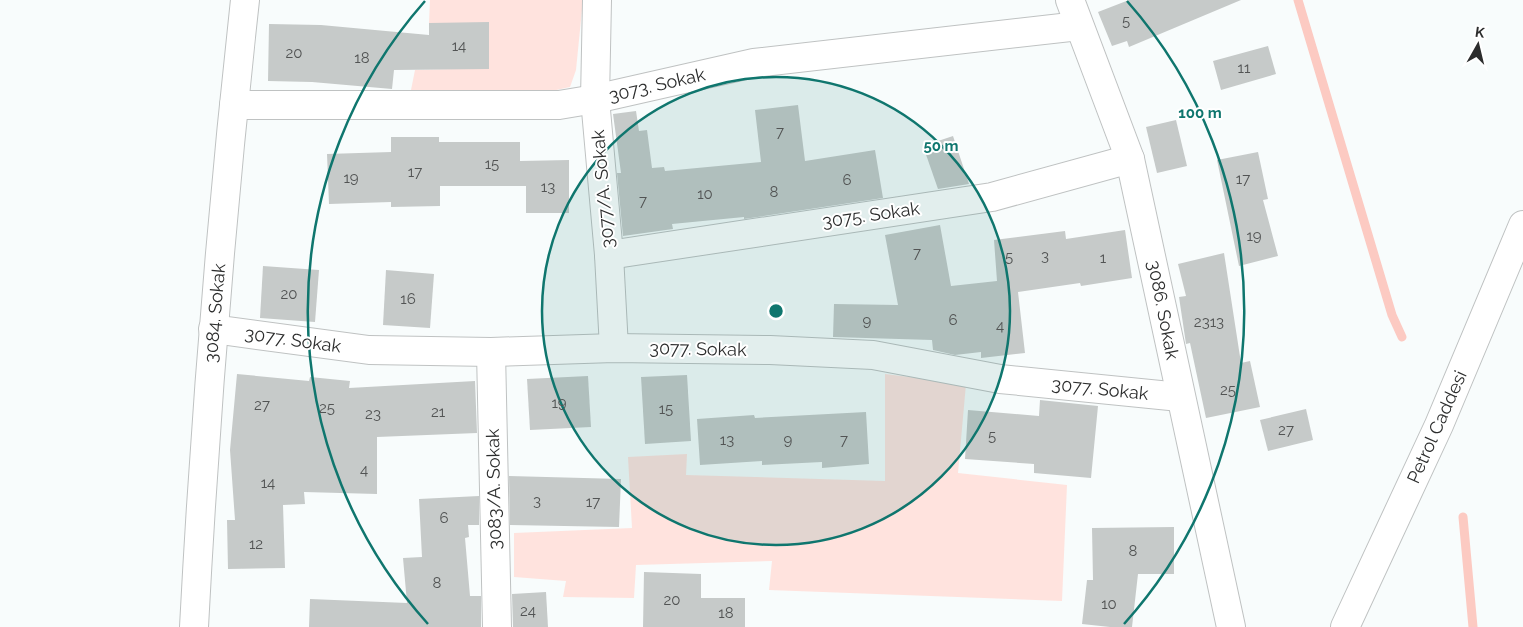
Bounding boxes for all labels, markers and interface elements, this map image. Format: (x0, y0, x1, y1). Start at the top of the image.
house number: 5 (1122, 12, 1130, 30)
north arrow (1453, 20, 1503, 70)
text: K (1474, 24, 1486, 41)
house number: 14 (452, 37, 466, 55)
house number: 20 (286, 44, 303, 62)
house number: 18 (354, 49, 370, 67)
house number: 11 (1238, 59, 1251, 77)
street label: 3073. Sokak (607, 63, 708, 106)
text: 100 m (1178, 104, 1222, 122)
house number: 7 (776, 123, 784, 141)
street label: 3077/A. Sokak (587, 128, 618, 249)
text: 50 m (923, 137, 959, 155)
house number: 15 (485, 155, 499, 173)
house number: 17 (408, 163, 422, 181)
house number: 19 (343, 169, 359, 187)
house number: 17 (1236, 170, 1250, 188)
house number: 6 (842, 171, 852, 189)
house number: 13 (541, 178, 555, 196)
house number: 8 (770, 183, 779, 201)
house number: 10 (697, 185, 713, 203)
house number: 7 (639, 192, 647, 210)
street label: 3075. Sokak (821, 197, 921, 232)
house number: 19 (1246, 227, 1262, 245)
house number: 7 (913, 244, 921, 262)
house number: 3 (1041, 247, 1049, 265)
house number: 5 (1005, 248, 1013, 266)
house number: 1 (1100, 249, 1107, 267)
street label: 3086. Sokak (1144, 259, 1183, 362)
street label: 3084. Sokak (200, 262, 229, 363)
house number: 20 (281, 285, 298, 303)
house number: 16 (400, 290, 416, 308)
centre of rings (767, 302, 785, 320)
house number: 6 (948, 311, 958, 329)
house number: 9 (863, 312, 872, 330)
house number: 2313 (1194, 313, 1224, 331)
house number: 4 (996, 317, 1004, 335)
street label: 3077. Sokak (244, 322, 343, 357)
street label: 3077. Sokak (649, 337, 747, 360)
street label: Petrol Caddesi (1402, 367, 1471, 486)
street label: 3077. Sokak (1051, 373, 1150, 404)
house number: 25 (1220, 381, 1236, 399)
house number: 19 (551, 394, 567, 412)
house number: 27 (254, 396, 270, 414)
house number: 25 (319, 399, 335, 417)
house number: 15 (659, 400, 673, 418)
house number: 21 (431, 403, 446, 421)
house number: 23 (365, 405, 381, 423)
house number: 27 (1278, 421, 1294, 439)
house number: 5 (988, 427, 996, 445)
street label: 3083/A. Sokak (482, 428, 505, 550)
house number: 13 (720, 431, 734, 449)
house number: 9 (784, 431, 793, 449)
house number: 7 (840, 431, 848, 449)
house number: 4 (360, 461, 368, 479)
house number: 14 (261, 474, 275, 492)
house number: 3 (533, 492, 541, 510)
house number: 17 (586, 493, 600, 511)
house number: 6 (439, 509, 449, 527)
house number: 12 (249, 535, 263, 553)
house number: 8 (1129, 542, 1138, 560)
house number: 8 (433, 574, 442, 592)
house number: 20 (664, 591, 681, 609)
house number: 10 (1101, 595, 1117, 613)
house number: 24 (520, 602, 536, 620)
house number: 18 (718, 604, 734, 622)

